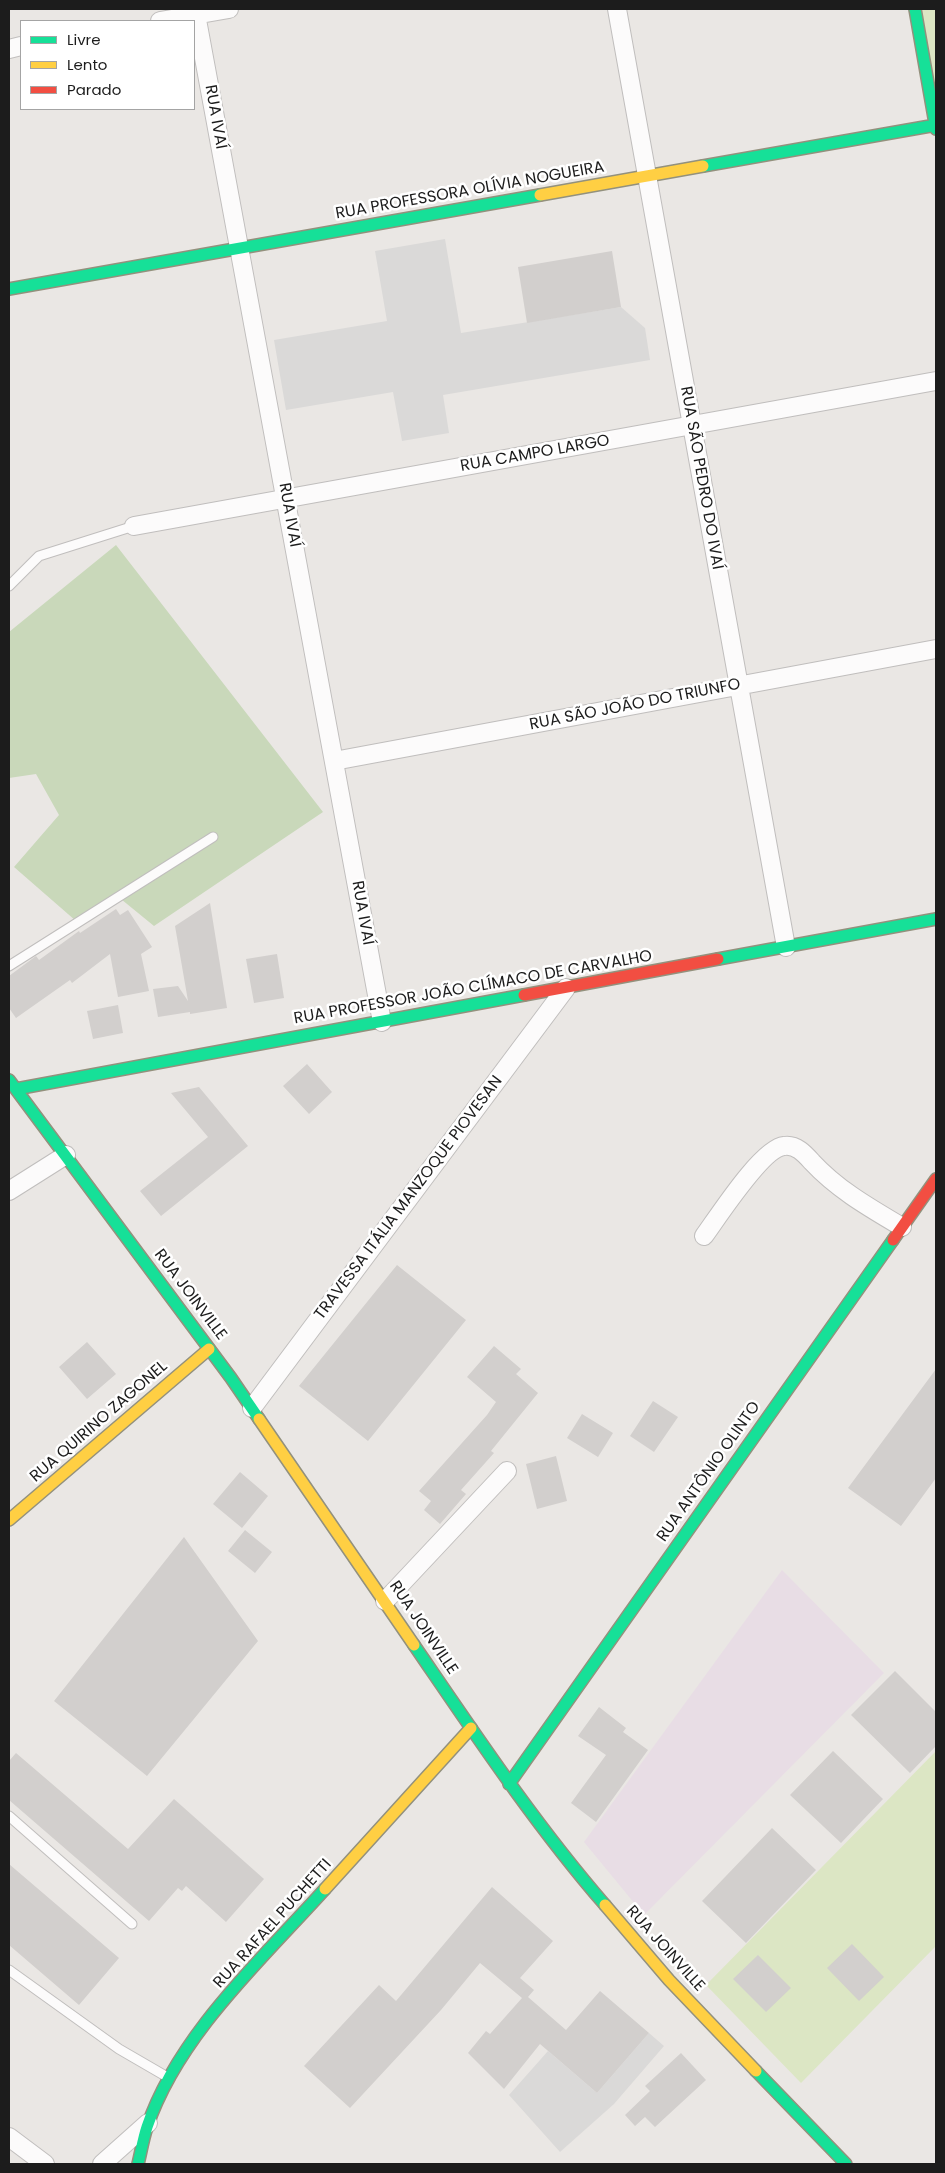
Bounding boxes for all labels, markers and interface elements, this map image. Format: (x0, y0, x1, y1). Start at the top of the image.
legend (20, 20, 195, 110)
text: Livre (67, 29, 100, 50)
text: Lento (67, 54, 107, 75)
text: Parado (67, 79, 121, 100)
street label: RUA IVAÍ (200, 83, 230, 151)
street label: RUA PROFESSORA OLÍVIA NOGUEIRA (334, 158, 606, 224)
street label: RUA SÃO PEDRO DO IVAÍ (675, 385, 727, 571)
street label: RUA CAMPO LARGO (459, 431, 611, 477)
street label: RUA IVAÍ (274, 481, 304, 549)
street label: RUA SÃO JOÃO DO TRIUNFO (528, 675, 742, 735)
street label: RUA IVAÍ (347, 879, 377, 947)
street label: RUA PROFESSOR JOÃO CLÍMACO DE CARVALHO (292, 947, 654, 1029)
street label: TRAVESSA ITÁLIA MANZOQUE PIOVESAN (311, 1072, 507, 1324)
street label: RUA JOINVILLE (150, 1246, 230, 1344)
street label: RUA QUIRINO ZAGONEL (26, 1357, 172, 1487)
street label: RUA ANTÔNIO OLINTO (653, 1398, 765, 1546)
street label: RUA JOINVILLE (385, 1578, 461, 1678)
street label: RUA RAFAEL PUCHETTI (210, 1855, 336, 1993)
street label: RUA JOINVILLE (622, 1902, 708, 1996)

